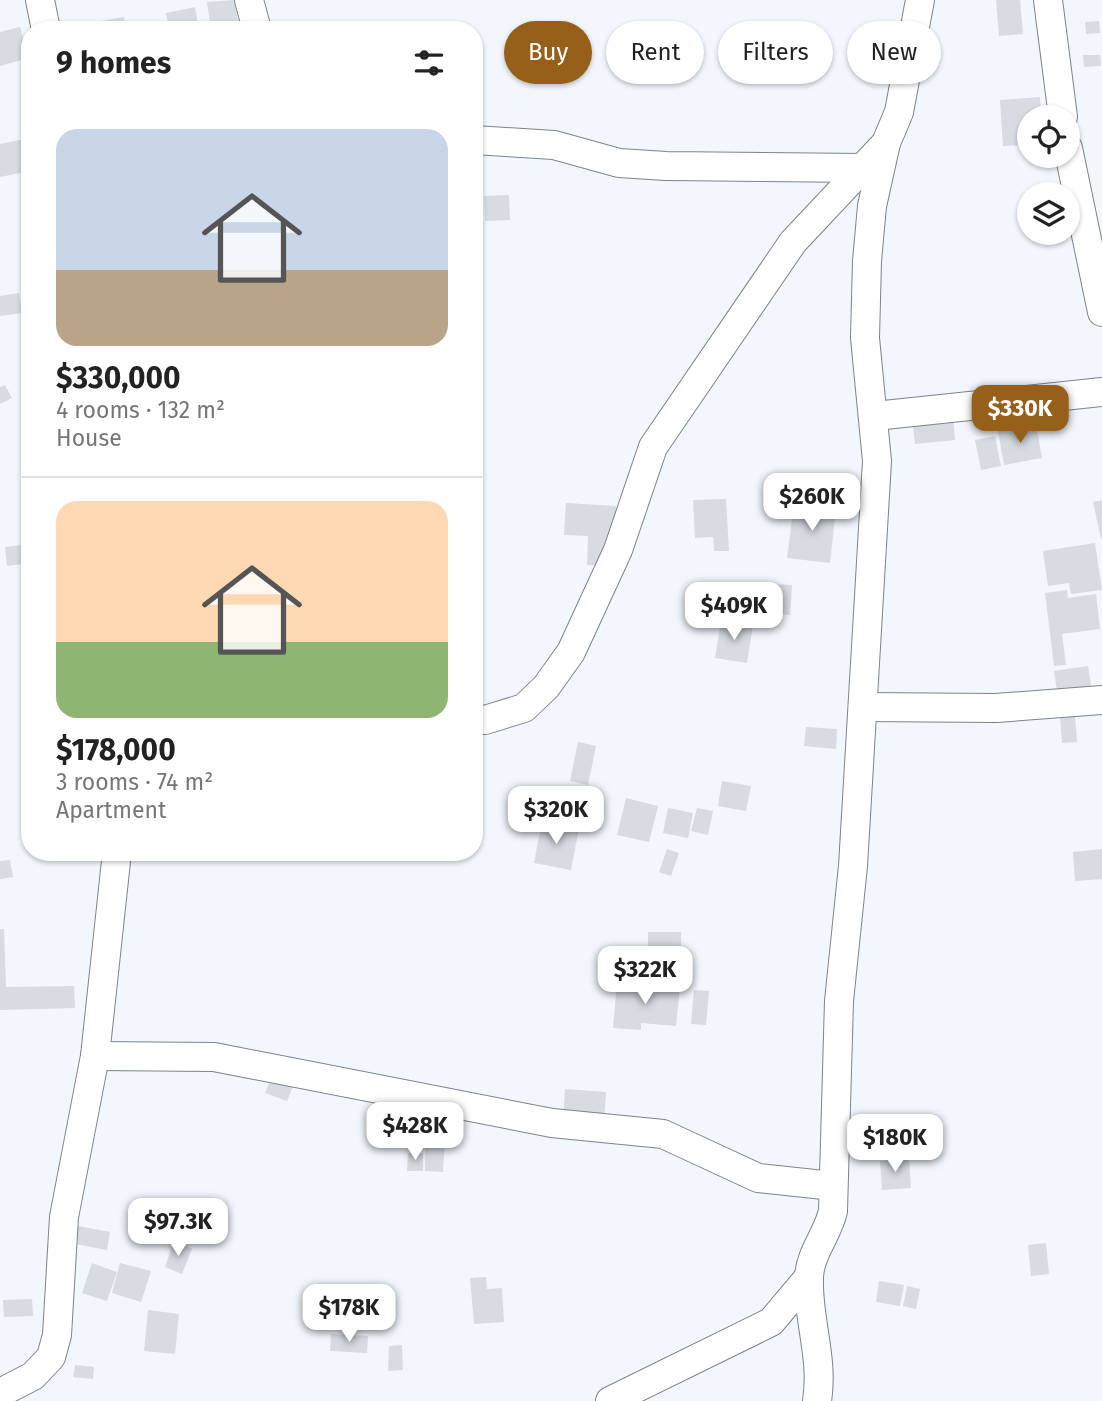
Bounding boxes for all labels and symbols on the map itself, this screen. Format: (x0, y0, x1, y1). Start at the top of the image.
pin: $330K (971, 386, 1069, 445)
pin: $260K (763, 474, 861, 533)
pin: $409K (685, 582, 783, 642)
pin: $320K (507, 786, 605, 846)
pin: $322K (596, 946, 694, 1006)
pin: $428K (366, 1102, 464, 1162)
pin: $180K (846, 1114, 944, 1174)
pin: $97.3K (121, 1198, 235, 1258)
pin: $178K (300, 1284, 398, 1344)

